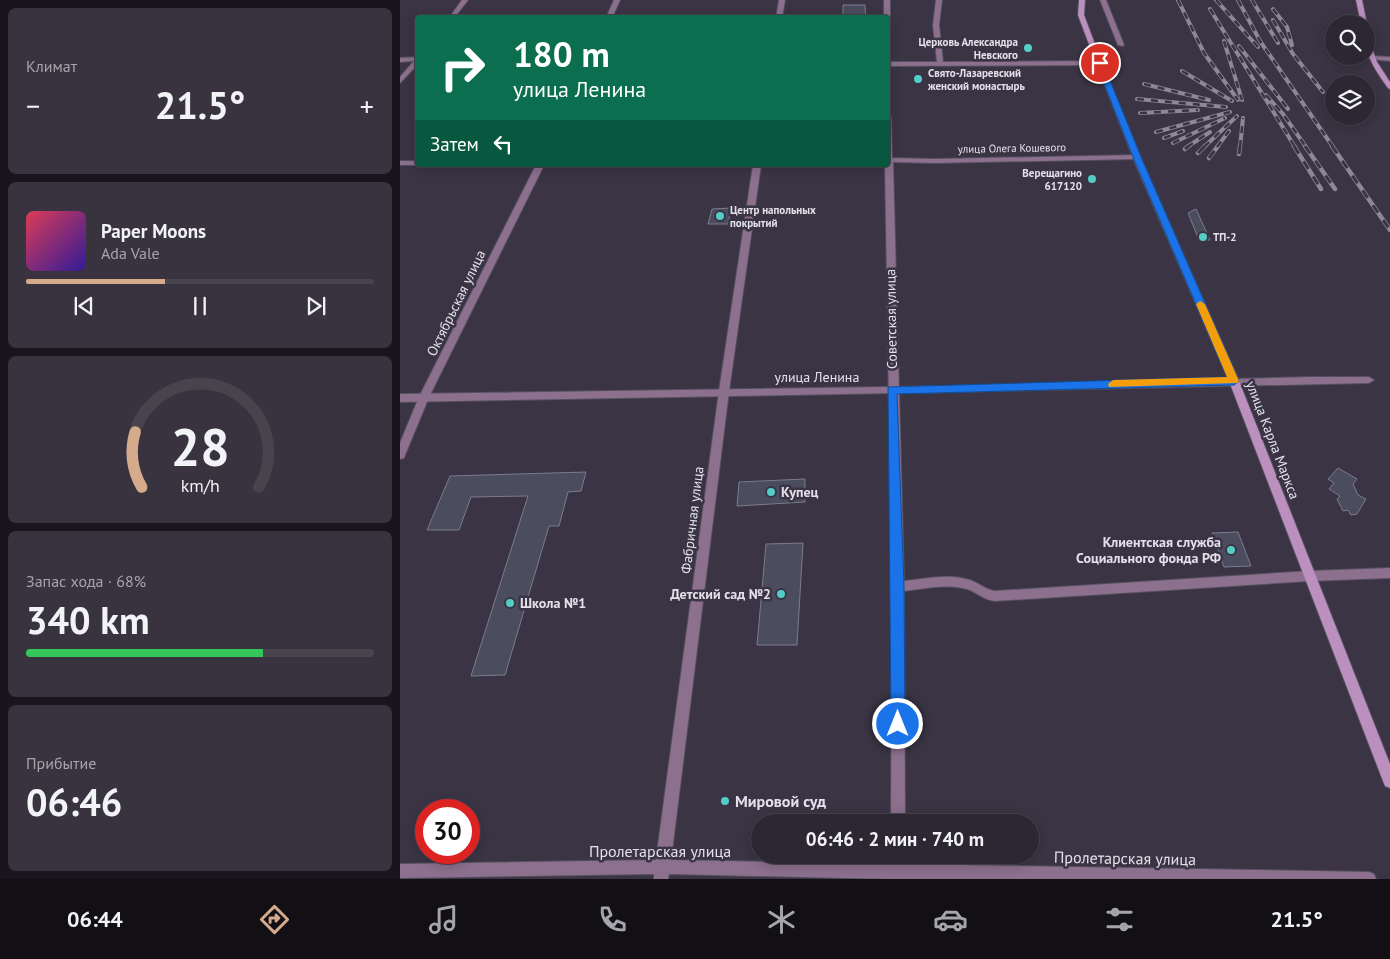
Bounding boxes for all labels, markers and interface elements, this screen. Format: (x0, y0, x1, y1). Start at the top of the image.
map controls (1325, 15, 1375, 125)
button: search (1325, 15, 1375, 65)
text: 180 m (513, 31, 610, 77)
icon: right (430, 35, 495, 100)
place label: Церковь Александра Невского (918, 35, 1018, 62)
marker: Церковь Александра Невского (1022, 42, 1034, 54)
pin (1079, 42, 1121, 84)
icon: arrive (1086, 49, 1114, 77)
text: Климат (26, 56, 77, 76)
place label: Свято-Лазаревский женский монастырь (927, 66, 1025, 93)
marker: Свято-Лазаревский женский монастырь (912, 73, 924, 85)
text: улица Ленина (513, 75, 646, 103)
button: layers (1325, 75, 1375, 125)
text: 21.5° (155, 80, 245, 129)
text: − (26, 87, 40, 124)
text: + (360, 87, 374, 124)
icon: left (489, 130, 517, 158)
text: Затем (430, 132, 479, 156)
street label: улица Олега Кошевого (958, 140, 1066, 156)
place label: Верещагино 617120 (1022, 166, 1082, 193)
marker: Верещагино 617120 (1086, 173, 1098, 185)
place label: Центр напольных покрытий (730, 203, 816, 230)
marker: Центр напольных покрытий (714, 210, 726, 222)
text: Paper Moons (101, 219, 206, 243)
place label: ТП-2 (1213, 230, 1236, 244)
marker: ТП-2 (1197, 231, 1209, 243)
text: Ada Vale (101, 243, 160, 263)
street label: Октябрьская улица (423, 247, 490, 359)
street label: Советская улица (881, 269, 901, 369)
icon: previous (70, 292, 98, 320)
icon: pause (186, 292, 214, 320)
icon: next (302, 292, 330, 320)
street label: улица Ленина (775, 368, 859, 386)
street label: улица Карла Маркса (1242, 378, 1304, 502)
text: 28 (171, 413, 229, 480)
street label: Фабричная улица (676, 465, 708, 575)
text: km/h (180, 474, 220, 497)
place label: Купец (781, 483, 819, 501)
marker: Купец (765, 486, 777, 498)
place label: Клиентская служба Социального фонда РФ (1076, 533, 1221, 567)
marker: Клиентская служба Социального фонда РФ (1225, 544, 1237, 556)
text: Запас хода · 68% (26, 571, 146, 591)
place label: Детский сад №2 (670, 585, 771, 603)
marker: Детский сад №2 (775, 588, 787, 600)
place label: Школа №1 (520, 594, 586, 612)
text: 340 km (26, 595, 150, 644)
marker: Школа №1 (504, 597, 516, 609)
position arrow (871, 697, 923, 749)
text: Прибытие (26, 753, 96, 773)
text: 06:46 (26, 777, 122, 826)
place label: Мировой суд (735, 791, 826, 811)
marker: Мировой суд (719, 795, 731, 807)
speed limit sign: 30 (415, 799, 480, 864)
text: 06:46 · 2 мин · 740 m (806, 827, 984, 851)
street label: Пролетарская улица (589, 841, 731, 861)
street label: Пролетарская улица (1054, 847, 1196, 869)
icon: directions (257, 902, 292, 937)
icon: music (426, 902, 461, 937)
icon: phone (595, 902, 630, 937)
icon: climate (764, 902, 799, 937)
icon: car (933, 902, 968, 937)
icon: filters (1102, 902, 1137, 937)
text: 06:44 (67, 905, 123, 933)
text: 21.5° (1270, 905, 1323, 933)

